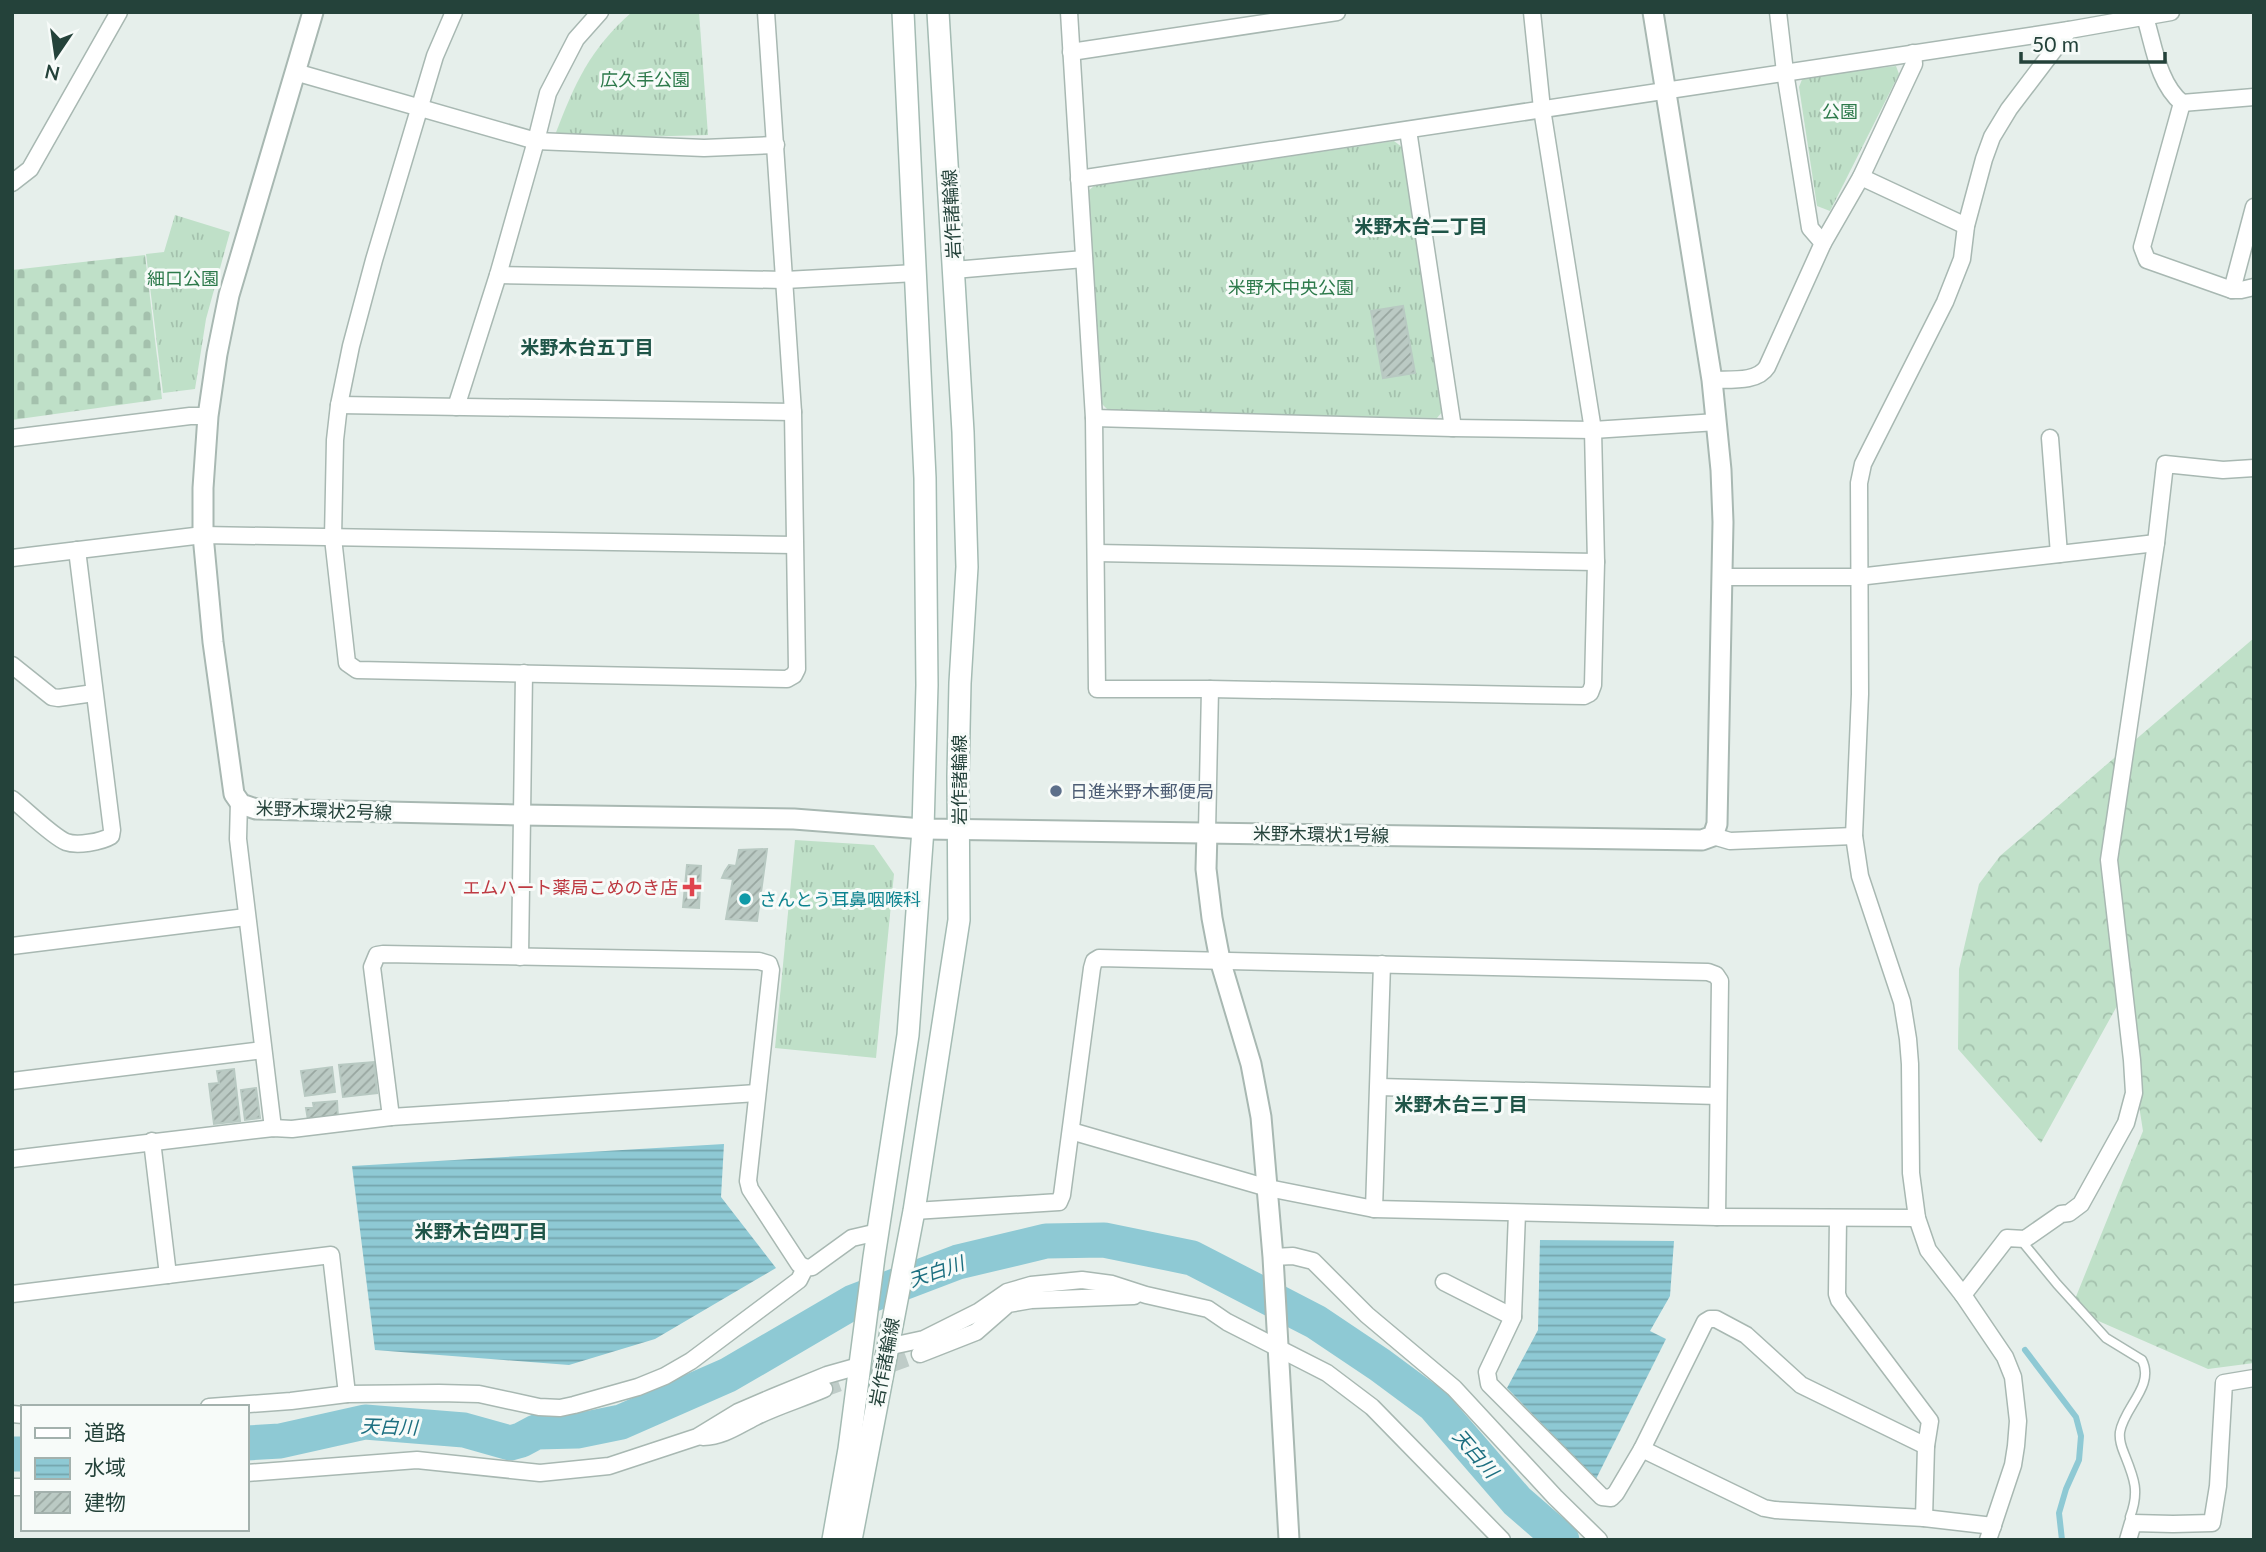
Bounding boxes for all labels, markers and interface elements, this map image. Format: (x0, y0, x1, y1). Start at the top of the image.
north arrow (21, 21, 91, 91)
scale bar (2021, 21, 2164, 65)
text: 50 m (2032, 31, 2079, 56)
text: N (42, 60, 62, 86)
park label: 広久手公園 (600, 68, 690, 90)
park label: 公園 (1822, 100, 1858, 122)
street label: 岩作諸輪線 (938, 168, 964, 260)
district label: 米野木台二丁目 (1354, 214, 1488, 237)
park label: 細口公園 (147, 267, 219, 289)
park label: 米野木中央公園 (1228, 276, 1354, 298)
district label: 米野木台五丁目 (520, 335, 654, 358)
street label: 岩作諸輪線 (948, 735, 970, 825)
place label: 日進米野木郵便局 (1070, 780, 1214, 802)
marker: 日進米野木郵便局 (1048, 783, 1064, 799)
street label: 米野木環状2号線 (255, 797, 393, 823)
street label: 米野木環状1号線 (1253, 822, 1389, 846)
place label: エムハート薬局こめのき店 (463, 876, 678, 898)
marker: エムハート薬局こめのき店 (684, 879, 700, 895)
place label: さんとう耳鼻咽喉科 (759, 888, 921, 910)
marker: さんとう耳鼻咽喉科 (737, 891, 753, 907)
district label: 米野木台三丁目 (1394, 1092, 1528, 1115)
district label: 米野木台四丁目 (414, 1219, 548, 1242)
water label: 天白川 (905, 1250, 969, 1291)
street label: 岩作諸輪線 (865, 1316, 903, 1408)
legend (21, 1405, 248, 1531)
water label: 天白川 (360, 1414, 420, 1439)
text: 道路 (84, 1419, 126, 1444)
water label: 天白川 (1449, 1424, 1505, 1484)
text: 水域 (84, 1454, 126, 1479)
text: 建物 (84, 1489, 126, 1514)

